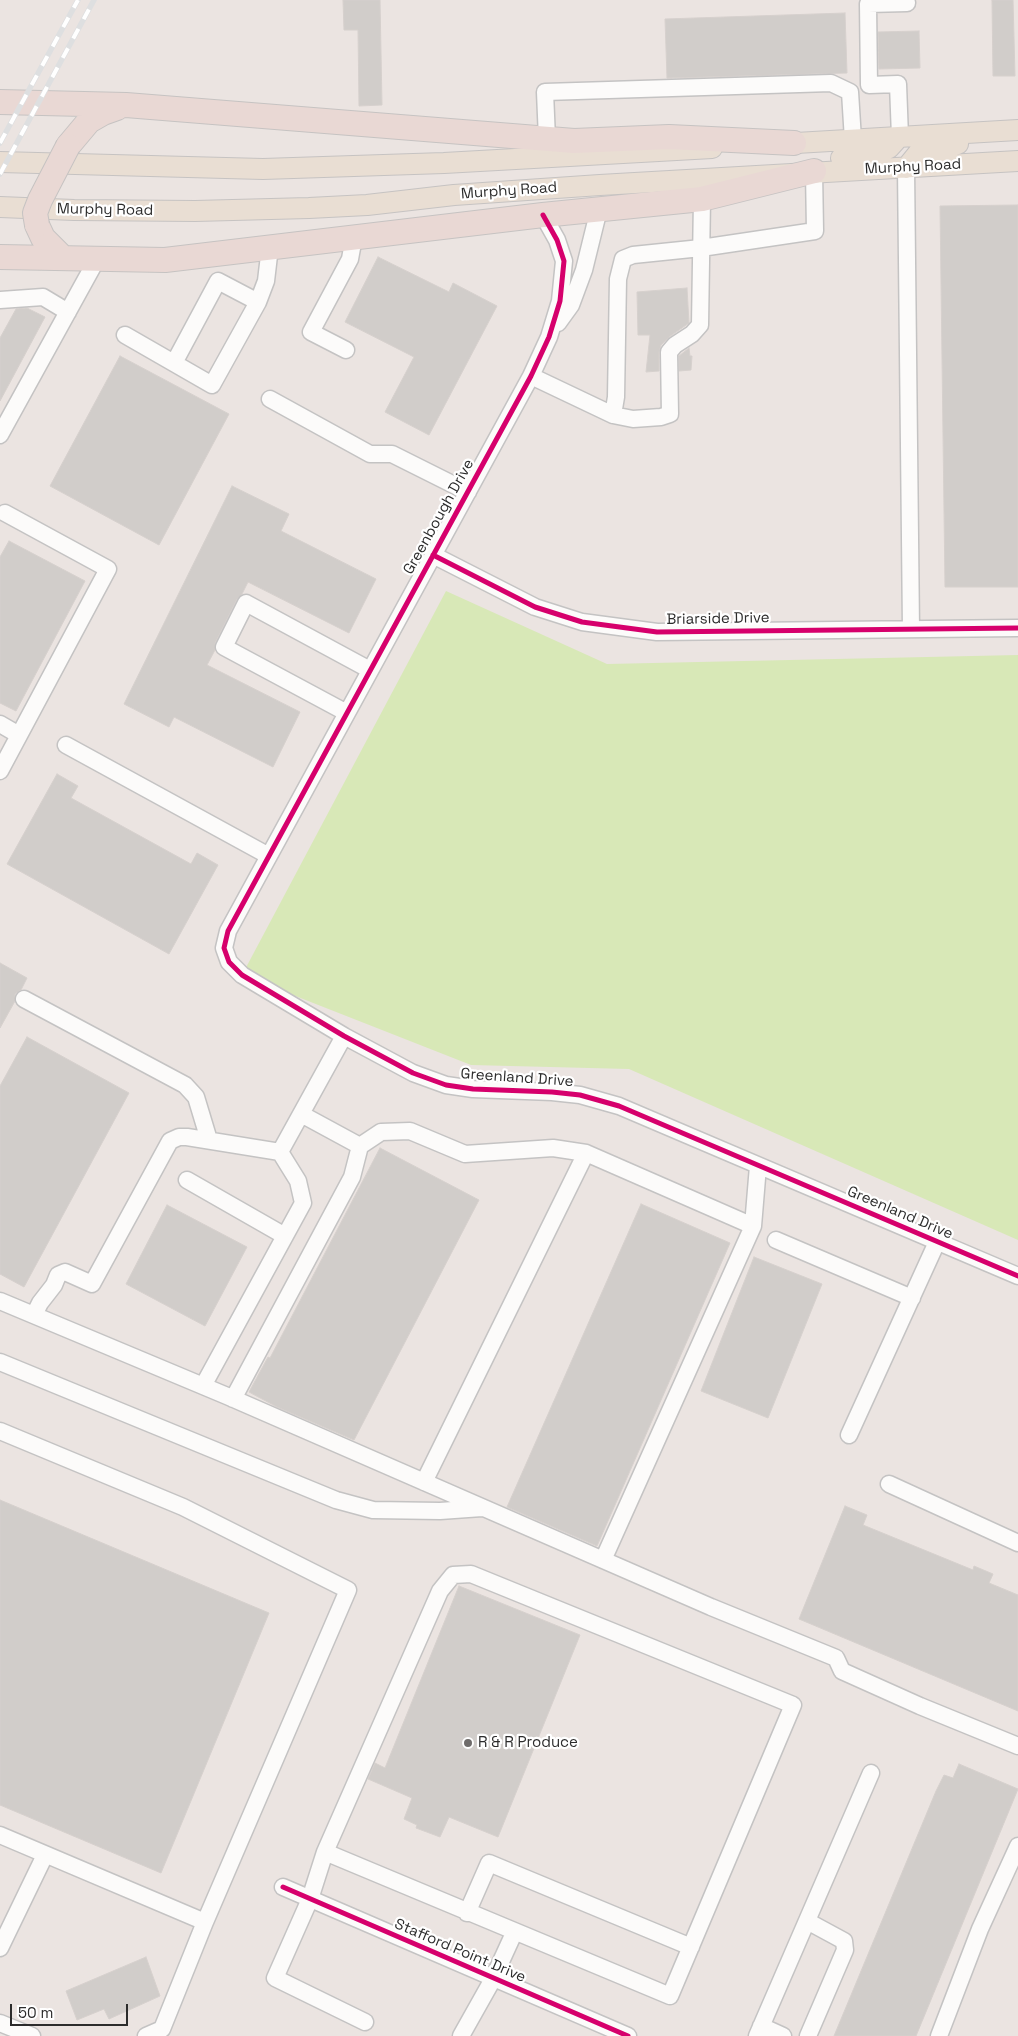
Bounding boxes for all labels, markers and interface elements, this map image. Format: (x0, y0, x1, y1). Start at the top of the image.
street label: Murphy Road (864, 155, 962, 179)
street label: Murphy Road (460, 179, 558, 203)
street label: Murphy Road (57, 200, 153, 220)
street label: Greenbough Drive (400, 456, 478, 578)
street label: Briarside Drive (666, 609, 770, 629)
street label: Greenland Drive (460, 1065, 574, 1091)
street label: Greenland Drive (844, 1183, 956, 1243)
place label: R & R Produce (478, 1734, 578, 1752)
marker: R & R Produce (462, 1737, 474, 1749)
street label: Stafford Point Drive (392, 1915, 528, 1987)
scale bar (12, 1994, 130, 2026)
text: 50 m (18, 2003, 53, 2022)

